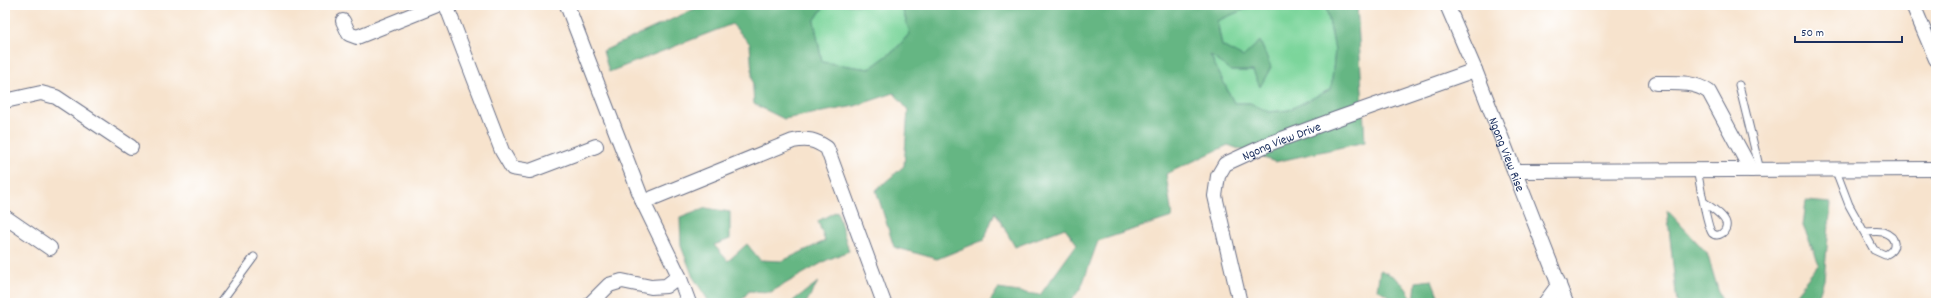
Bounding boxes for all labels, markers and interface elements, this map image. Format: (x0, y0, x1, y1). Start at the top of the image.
scale bar (1795, 18, 1902, 44)
text: 50 m (1801, 25, 1824, 42)
street label: Ngong View Rise (1482, 115, 1529, 195)
street label: Ngong View Drive (1240, 118, 1324, 167)

